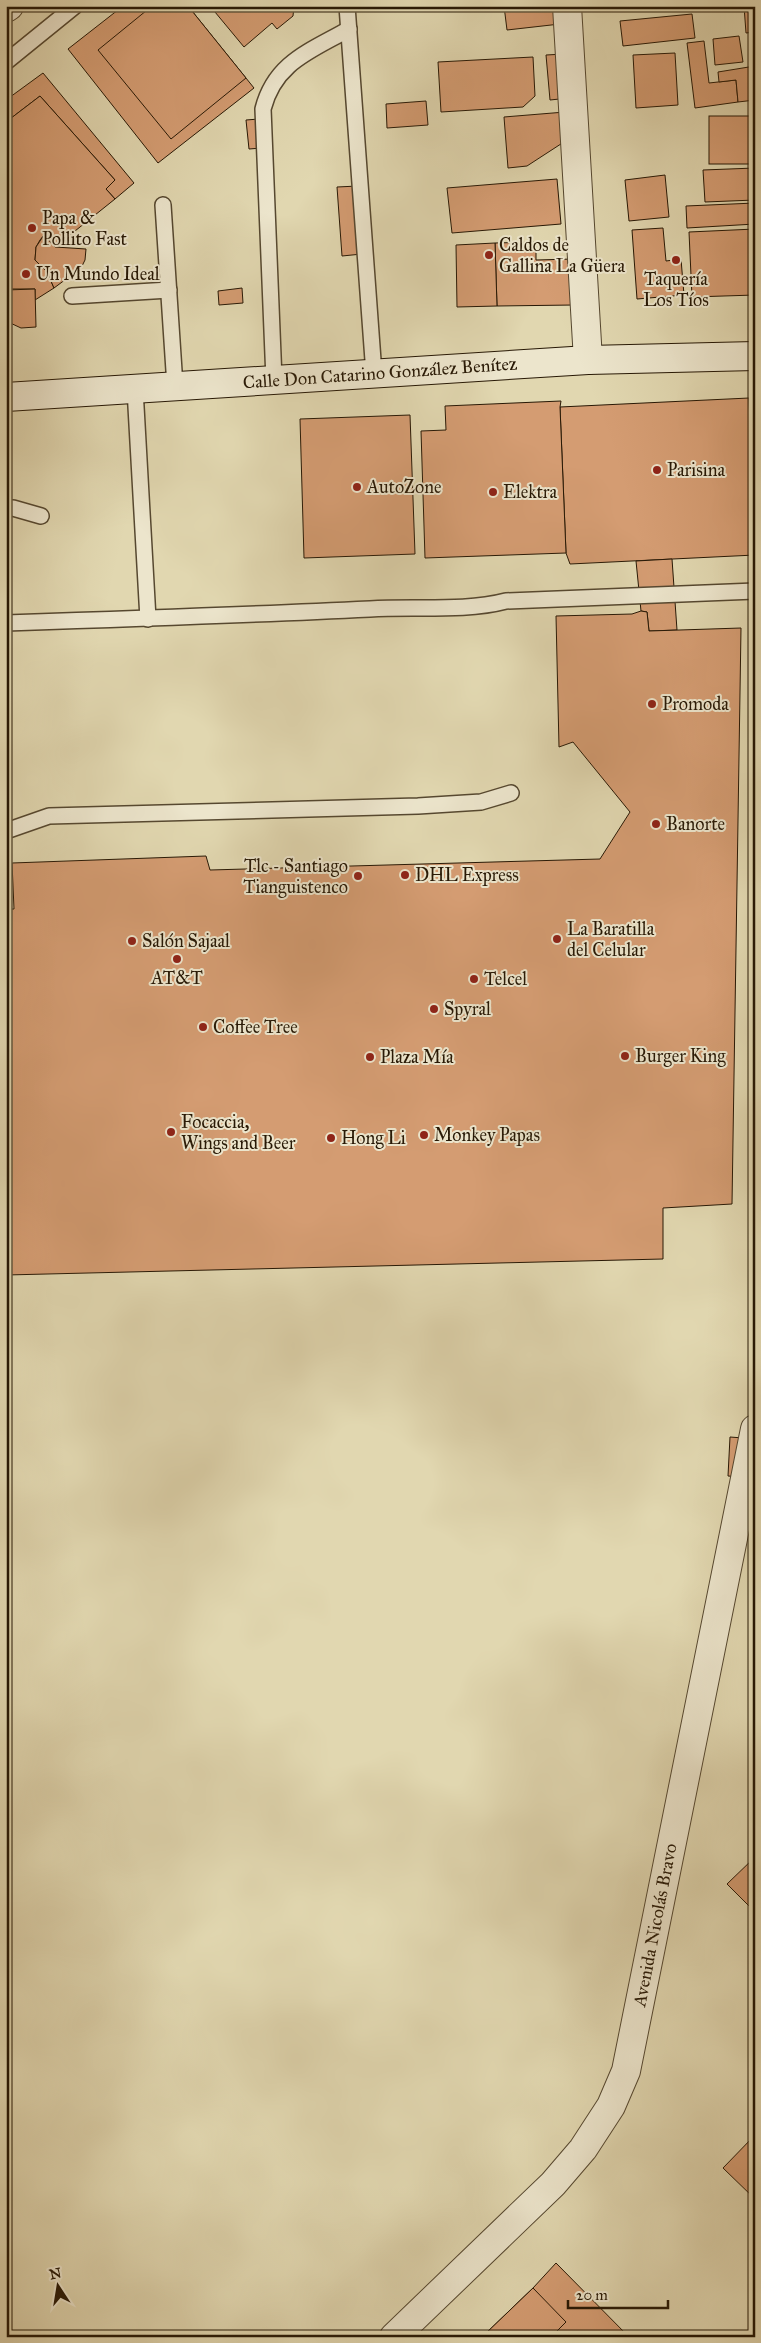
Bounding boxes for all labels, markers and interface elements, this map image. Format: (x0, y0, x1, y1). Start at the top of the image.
place label: Papa & Pollito Fast (42, 207, 128, 250)
marker: Papa & Pollito Fast (26, 222, 38, 234)
place label: Caldos de Gallina La Güera (499, 234, 625, 277)
marker: Caldos de Gallina La Güera (483, 249, 495, 261)
marker: Taquería Los Tíos (670, 254, 682, 266)
place label: Un Mundo Ideal (36, 263, 160, 285)
marker: Un Mundo Ideal (20, 268, 32, 280)
place label: Taquería Los Tíos (643, 268, 709, 311)
street label: Calle Don Catarino González Benítez (242, 352, 518, 394)
place label: Parisina (667, 459, 726, 481)
marker: Parisina (651, 464, 663, 476)
place label: AutoZone (366, 476, 441, 498)
marker: AutoZone (351, 481, 363, 493)
place label: Elektra (503, 481, 558, 503)
marker: Elektra (487, 486, 499, 498)
place label: Promoda (662, 693, 729, 715)
marker: Promoda (646, 698, 658, 710)
place label: Banorte (666, 813, 725, 835)
marker: Banorte (650, 818, 662, 830)
place label: Tlc - Santiago Tianguistenco (243, 855, 348, 899)
place label: DHL Express (415, 864, 519, 886)
marker: DHL Express (399, 869, 411, 881)
marker: Tlc - Santiago Tianguistenco (352, 870, 364, 882)
place label: La Baratilla del Celular (567, 918, 655, 961)
place label: Salón Sajaal (142, 930, 230, 952)
marker: La Baratilla del Celular (551, 933, 563, 945)
marker: Salón Sajaal (126, 935, 138, 947)
marker: AT&T (171, 953, 183, 965)
place label: AT&T (150, 967, 203, 989)
place label: Telcel (484, 968, 527, 990)
marker: Telcel (468, 973, 480, 985)
place label: Spyral (444, 998, 491, 1020)
marker: Spyral (428, 1003, 440, 1015)
place label: Coffee Tree (213, 1016, 298, 1038)
marker: Coffee Tree (197, 1021, 209, 1033)
place label: Burger King (635, 1045, 726, 1068)
place label: Plaza Mía (380, 1046, 454, 1068)
marker: Burger King (619, 1050, 631, 1062)
marker: Plaza Mía (364, 1051, 376, 1063)
place label: Focaccia, Wings and Beer (181, 1111, 296, 1155)
place label: Monkey Papas (434, 1124, 540, 1146)
marker: Focaccia, Wings and Beer (165, 1126, 177, 1138)
place label: Hong Li (341, 1127, 406, 1150)
marker: Monkey Papas (418, 1129, 430, 1141)
marker: Hong Li (325, 1132, 337, 1144)
street label: Avenida Nicolás Bravo (628, 1841, 682, 2010)
north arrow (32, 2260, 82, 2310)
text: N (48, 2264, 63, 2283)
scale bar (568, 2278, 668, 2310)
text: 20 m (576, 2286, 608, 2304)

